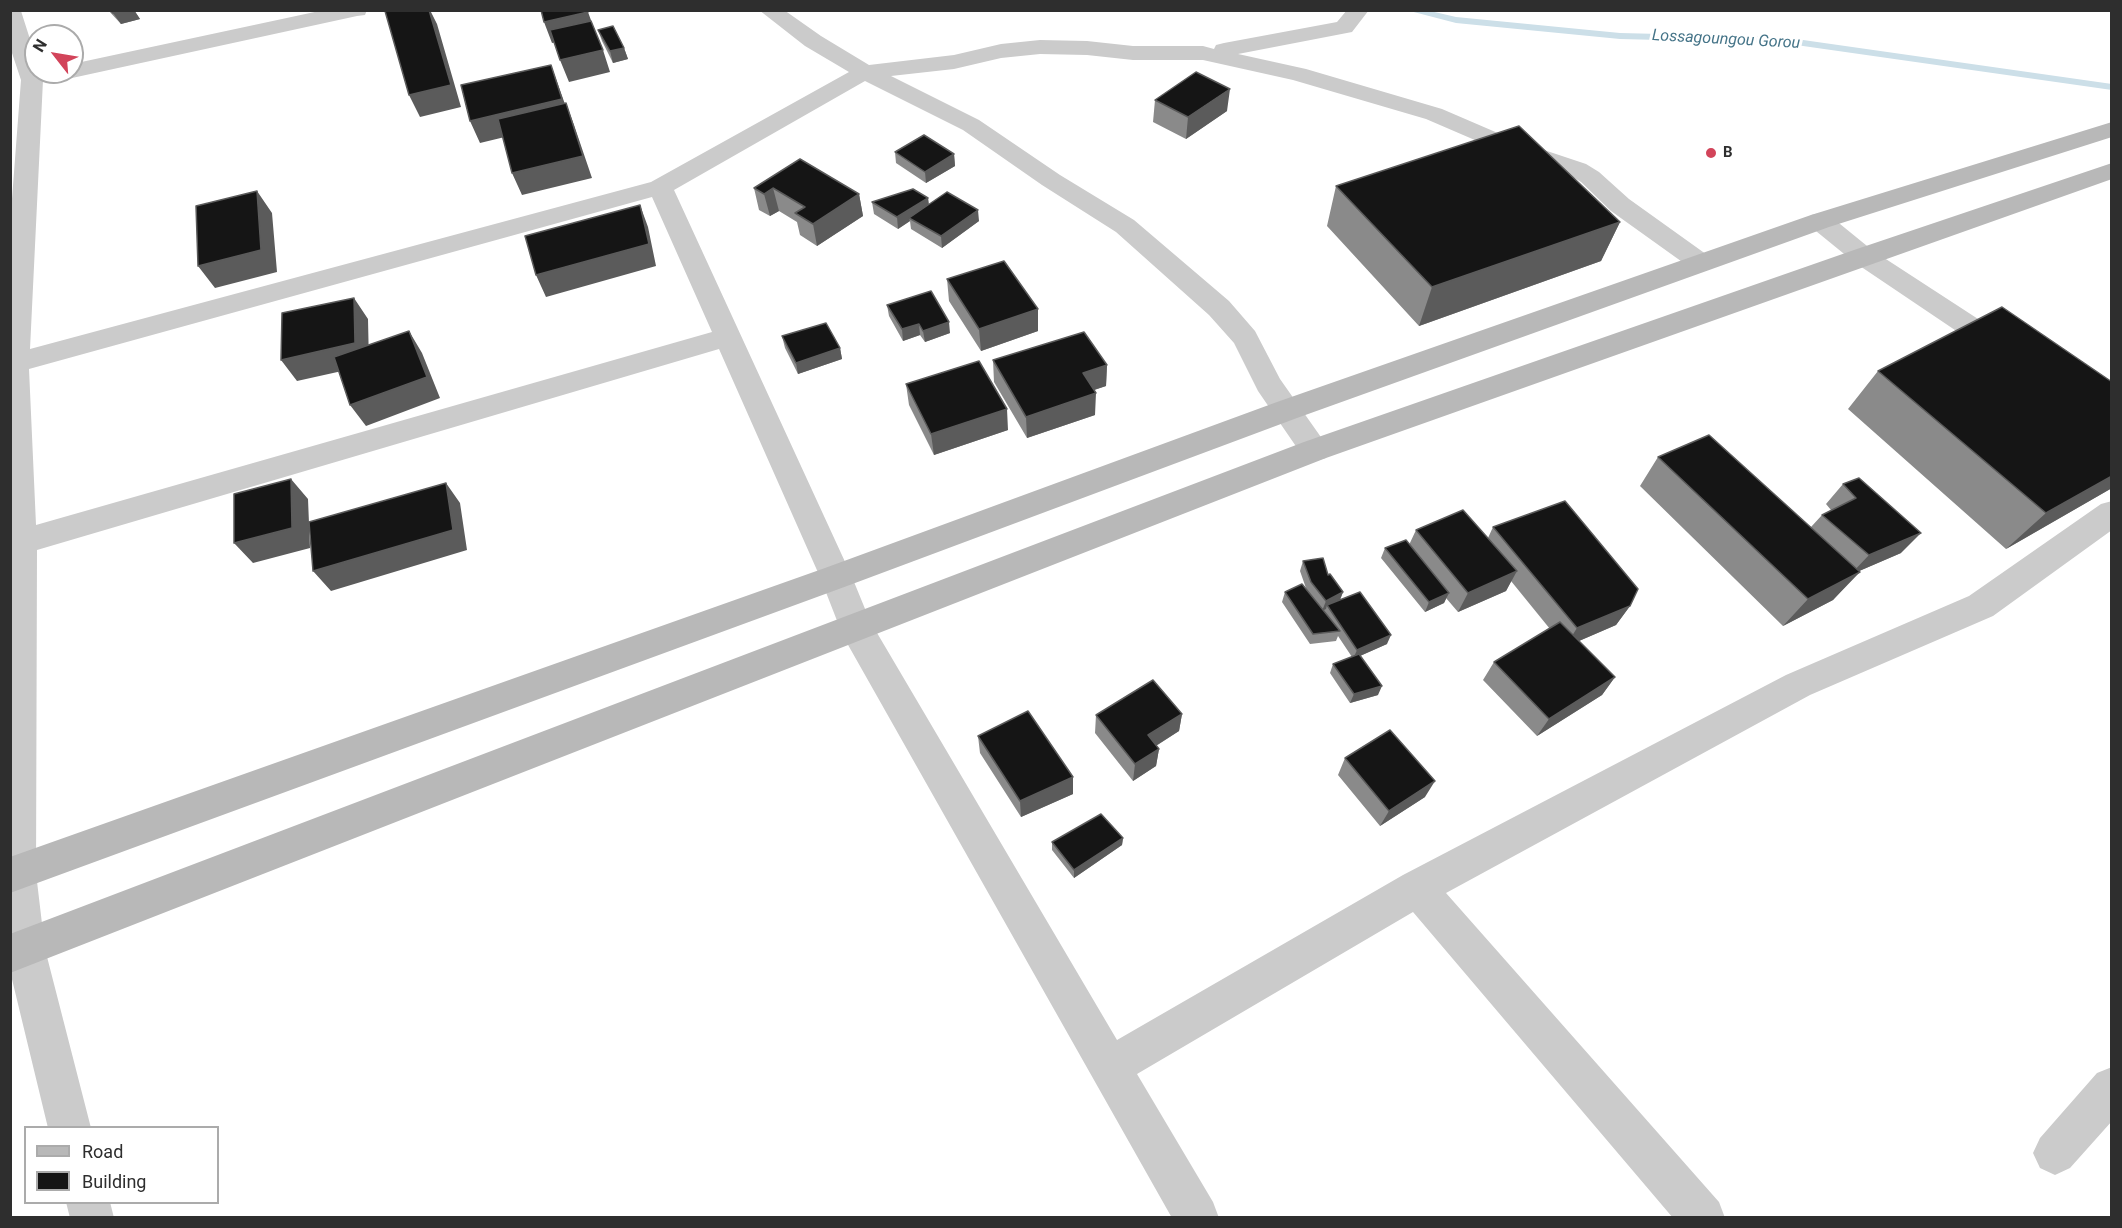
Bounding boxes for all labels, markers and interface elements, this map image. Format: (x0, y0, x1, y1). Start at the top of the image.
north arrow (24, 24, 84, 84)
water label: Lossagoungou Gorou (1651, 27, 1801, 53)
text: N (29, 36, 51, 55)
place label: B (1723, 144, 1733, 162)
marker: B (1704, 146, 1718, 160)
legend (24, 1126, 219, 1204)
text: Road (82, 1141, 123, 1162)
text: Building (82, 1171, 146, 1192)

